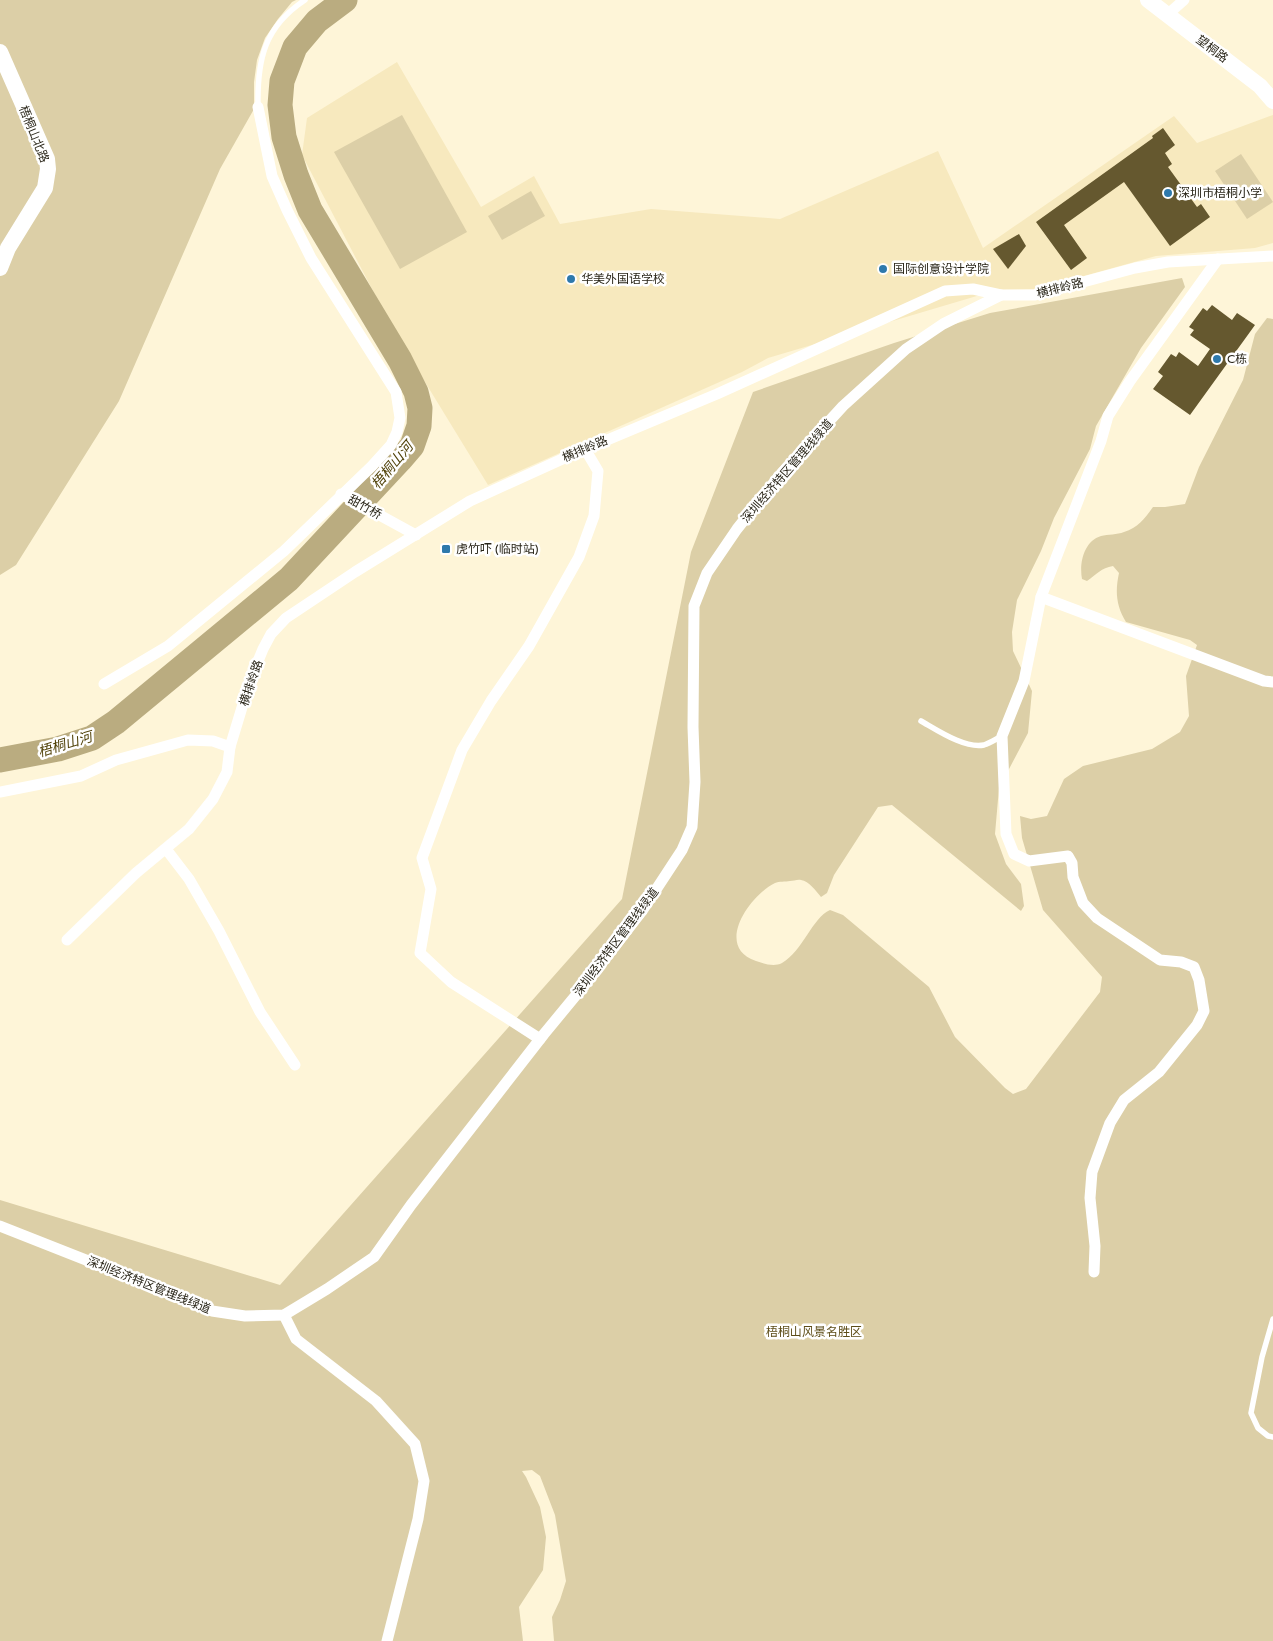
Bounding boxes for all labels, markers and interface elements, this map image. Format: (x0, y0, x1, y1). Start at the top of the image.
street label: 望桐路 (1193, 33, 1231, 65)
street label: 梧桐山北路 (16, 104, 52, 164)
place label: 深圳市梧桐小学 (1178, 186, 1262, 200)
marker: 深圳市梧桐小学 (1162, 187, 1174, 199)
place label: 国际创意设计学院 (893, 262, 989, 276)
marker: 国际创意设计学院 (877, 263, 889, 275)
place label: 华美外国语学校 (581, 272, 665, 286)
marker: 华美外国语学校 (565, 273, 577, 285)
street label: 横排岭路 (1035, 275, 1085, 301)
place label: C栋 (1227, 352, 1247, 366)
marker: C栋 (1211, 353, 1223, 365)
street label: 深圳经济特区管理线绿道 (738, 417, 836, 525)
street label: 横排岭路 (560, 433, 610, 465)
water label: 梧桐山河 (368, 436, 419, 492)
street label: 甜竹桥 (346, 492, 384, 522)
place label: 虎竹吓 (临时站) (456, 542, 539, 556)
marker: 虎竹吓 (临时站) (440, 543, 452, 555)
street label: 横排岭路 (237, 658, 265, 708)
water label: 梧桐山河 (36, 727, 97, 761)
street label: 深圳经济特区管理线绿道 (571, 885, 661, 999)
street label: 深圳经济特区管理线绿道 (85, 1254, 213, 1316)
park label: 梧桐山风景名胜区 (766, 1325, 862, 1339)

